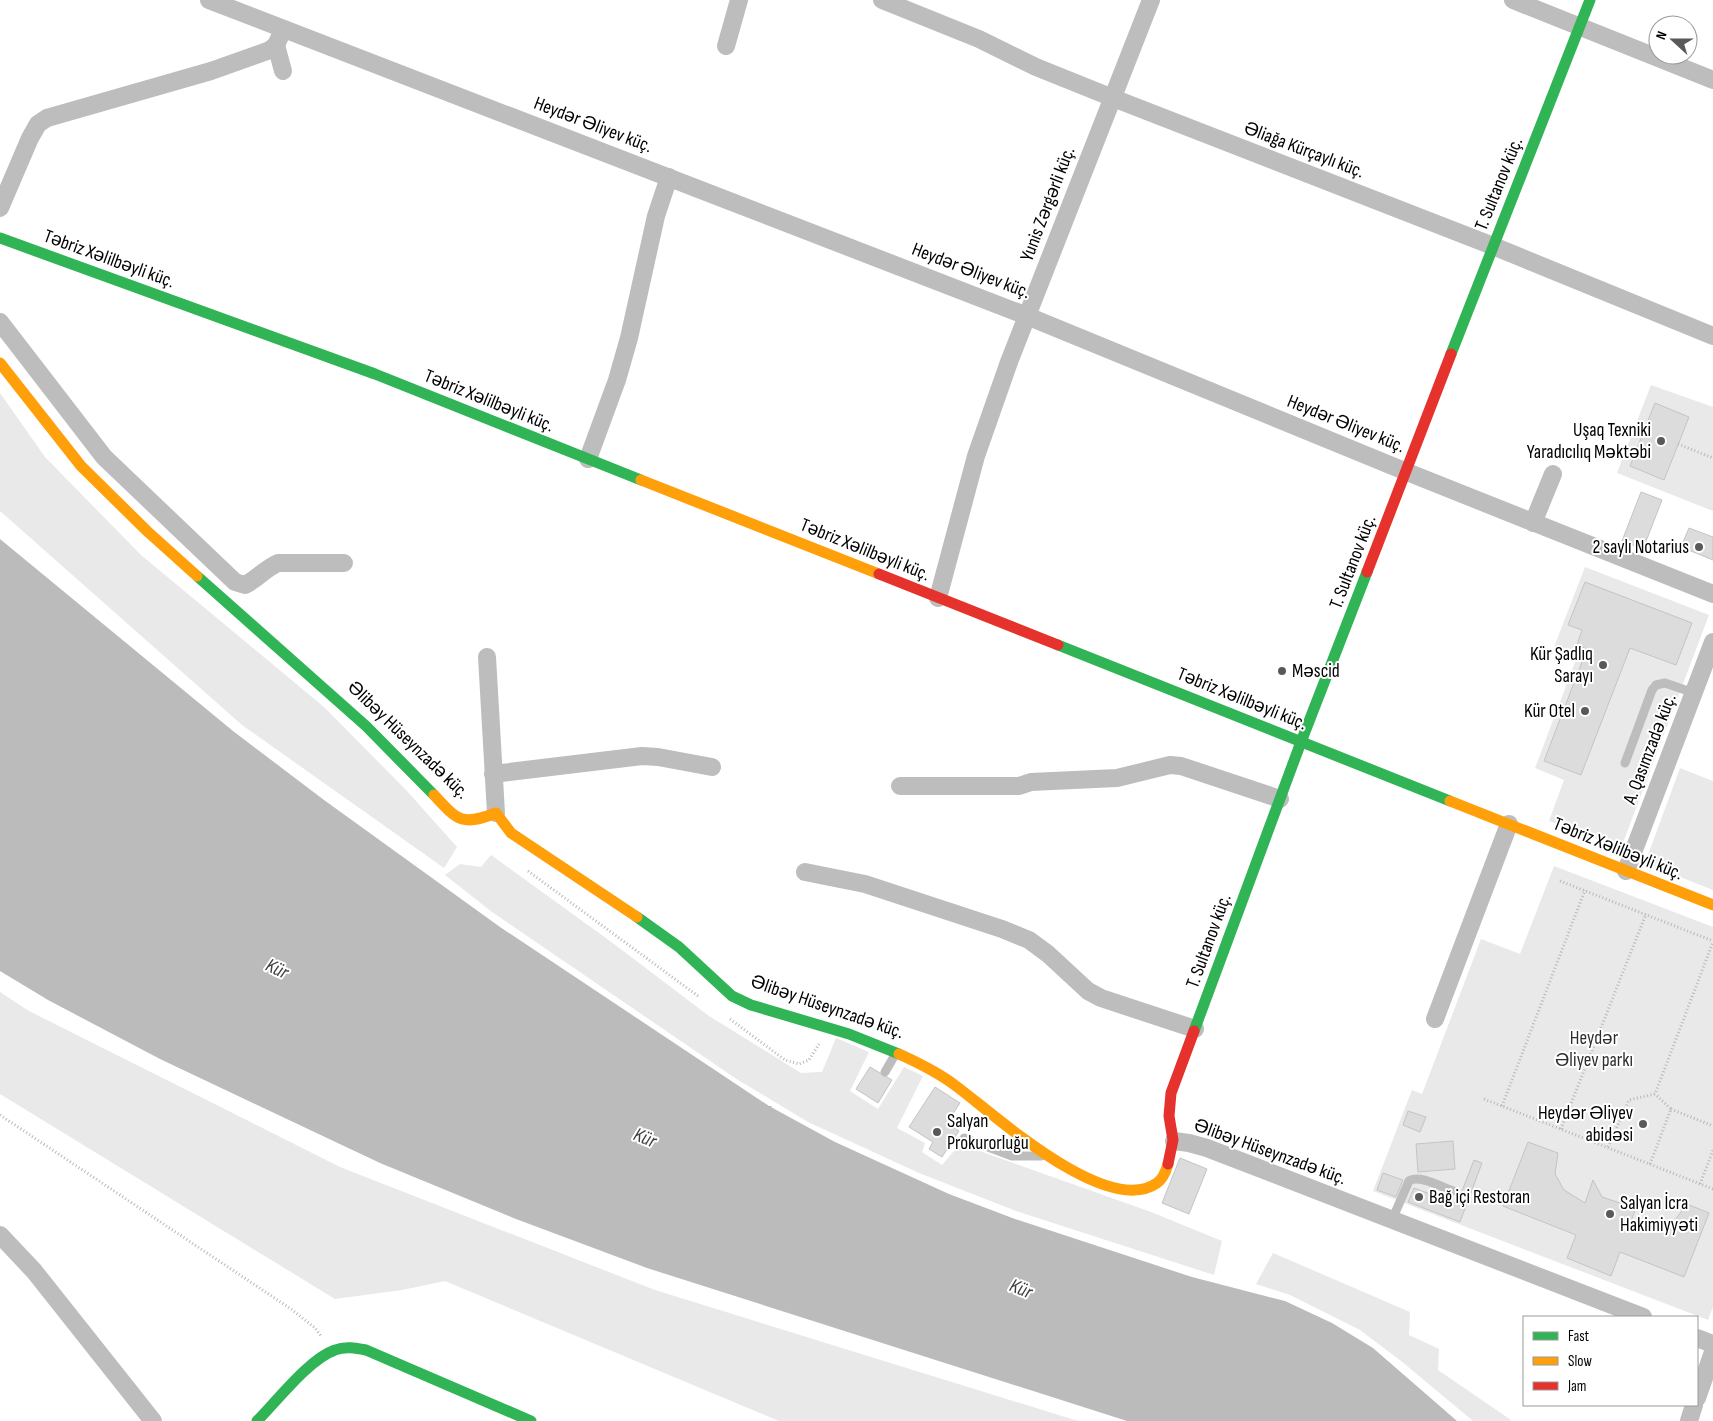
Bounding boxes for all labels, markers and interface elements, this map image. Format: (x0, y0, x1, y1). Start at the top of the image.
north arrow (1648, 15, 1698, 65)
text: N (1652, 29, 1671, 42)
street label: Heydər Əliyev küç. (531, 92, 655, 158)
street label: Əliağa Kürçaylı küç. (1241, 117, 1367, 183)
street label: T. Sultanov küç. (1470, 134, 1528, 234)
street label: Yunis Zərgərli küç. (1016, 143, 1080, 265)
street label: Təbriz Xəlilbəyli küç. (40, 225, 178, 293)
street label: Heydər Əliyev küç. (909, 238, 1033, 304)
street label: Təbriz Xəlilbəyli küç. (421, 365, 557, 437)
street label: Heydər Əliyev küç. (1284, 390, 1408, 458)
place label: Uşaq Texniki Yaradıcılıq Məktəbi (1527, 419, 1651, 464)
marker: Uşaq Texniki Yaradıcılıq Məktəbi (1655, 435, 1667, 447)
street label: T. Sultanov küç. (1325, 512, 1381, 612)
street label: Təbriz Xəlilbəyli küç. (797, 514, 933, 586)
place label: 2 saylı Notarius (1592, 536, 1689, 559)
marker: 2 saylı Notarius (1693, 541, 1705, 553)
place label: Kür Şadlıq Sarayı (1530, 643, 1593, 688)
marker: Kür Şadlıq Sarayı (1597, 659, 1609, 671)
place label: Məscid (1292, 660, 1340, 683)
street label: Təbriz Xəlilbəyli küç. (1174, 663, 1310, 735)
marker: Məscid (1276, 665, 1288, 677)
street label: Əlibəy Hüseynzadə küç. (342, 676, 474, 804)
street label: A. Qasımzadə küç. (1618, 691, 1682, 808)
place label: Kür Otel (1524, 700, 1575, 723)
marker: Kür Otel (1579, 705, 1591, 717)
street label: Təbriz Xəlilbəyli küç. (1550, 813, 1686, 885)
street label: T. Sultanov küç. (1181, 891, 1237, 991)
water label: Kür (262, 953, 294, 985)
street label: Əlibəy Hüseynzadə küç. (747, 970, 907, 1044)
park label: Heydər Əliyev parkı (1555, 1027, 1633, 1072)
place label: Heydər Əliyev abidəsi (1538, 1102, 1633, 1147)
place label: Salyan Prokurorluğu (947, 1110, 1029, 1155)
street label: Əlibəy Hüseynzadə küç. (1191, 1114, 1349, 1190)
marker: Heydər Əliyev abidəsi (1637, 1118, 1649, 1130)
water label: Kür (630, 1123, 661, 1154)
marker: Salyan Prokurorluğu (931, 1126, 943, 1138)
place label: Bağ içi Restoran (1429, 1186, 1530, 1209)
marker: Bağ içi Restoran (1413, 1191, 1425, 1203)
place label: Salyan İcra Hakimiyyəti (1620, 1192, 1698, 1237)
marker: Salyan İcra Hakimiyyəti (1604, 1208, 1616, 1220)
water label: Kür (1006, 1274, 1037, 1305)
legend (1523, 1316, 1698, 1406)
text: Fast (1568, 1327, 1590, 1346)
text: Slow (1568, 1352, 1592, 1371)
text: Jam (1567, 1377, 1586, 1396)

